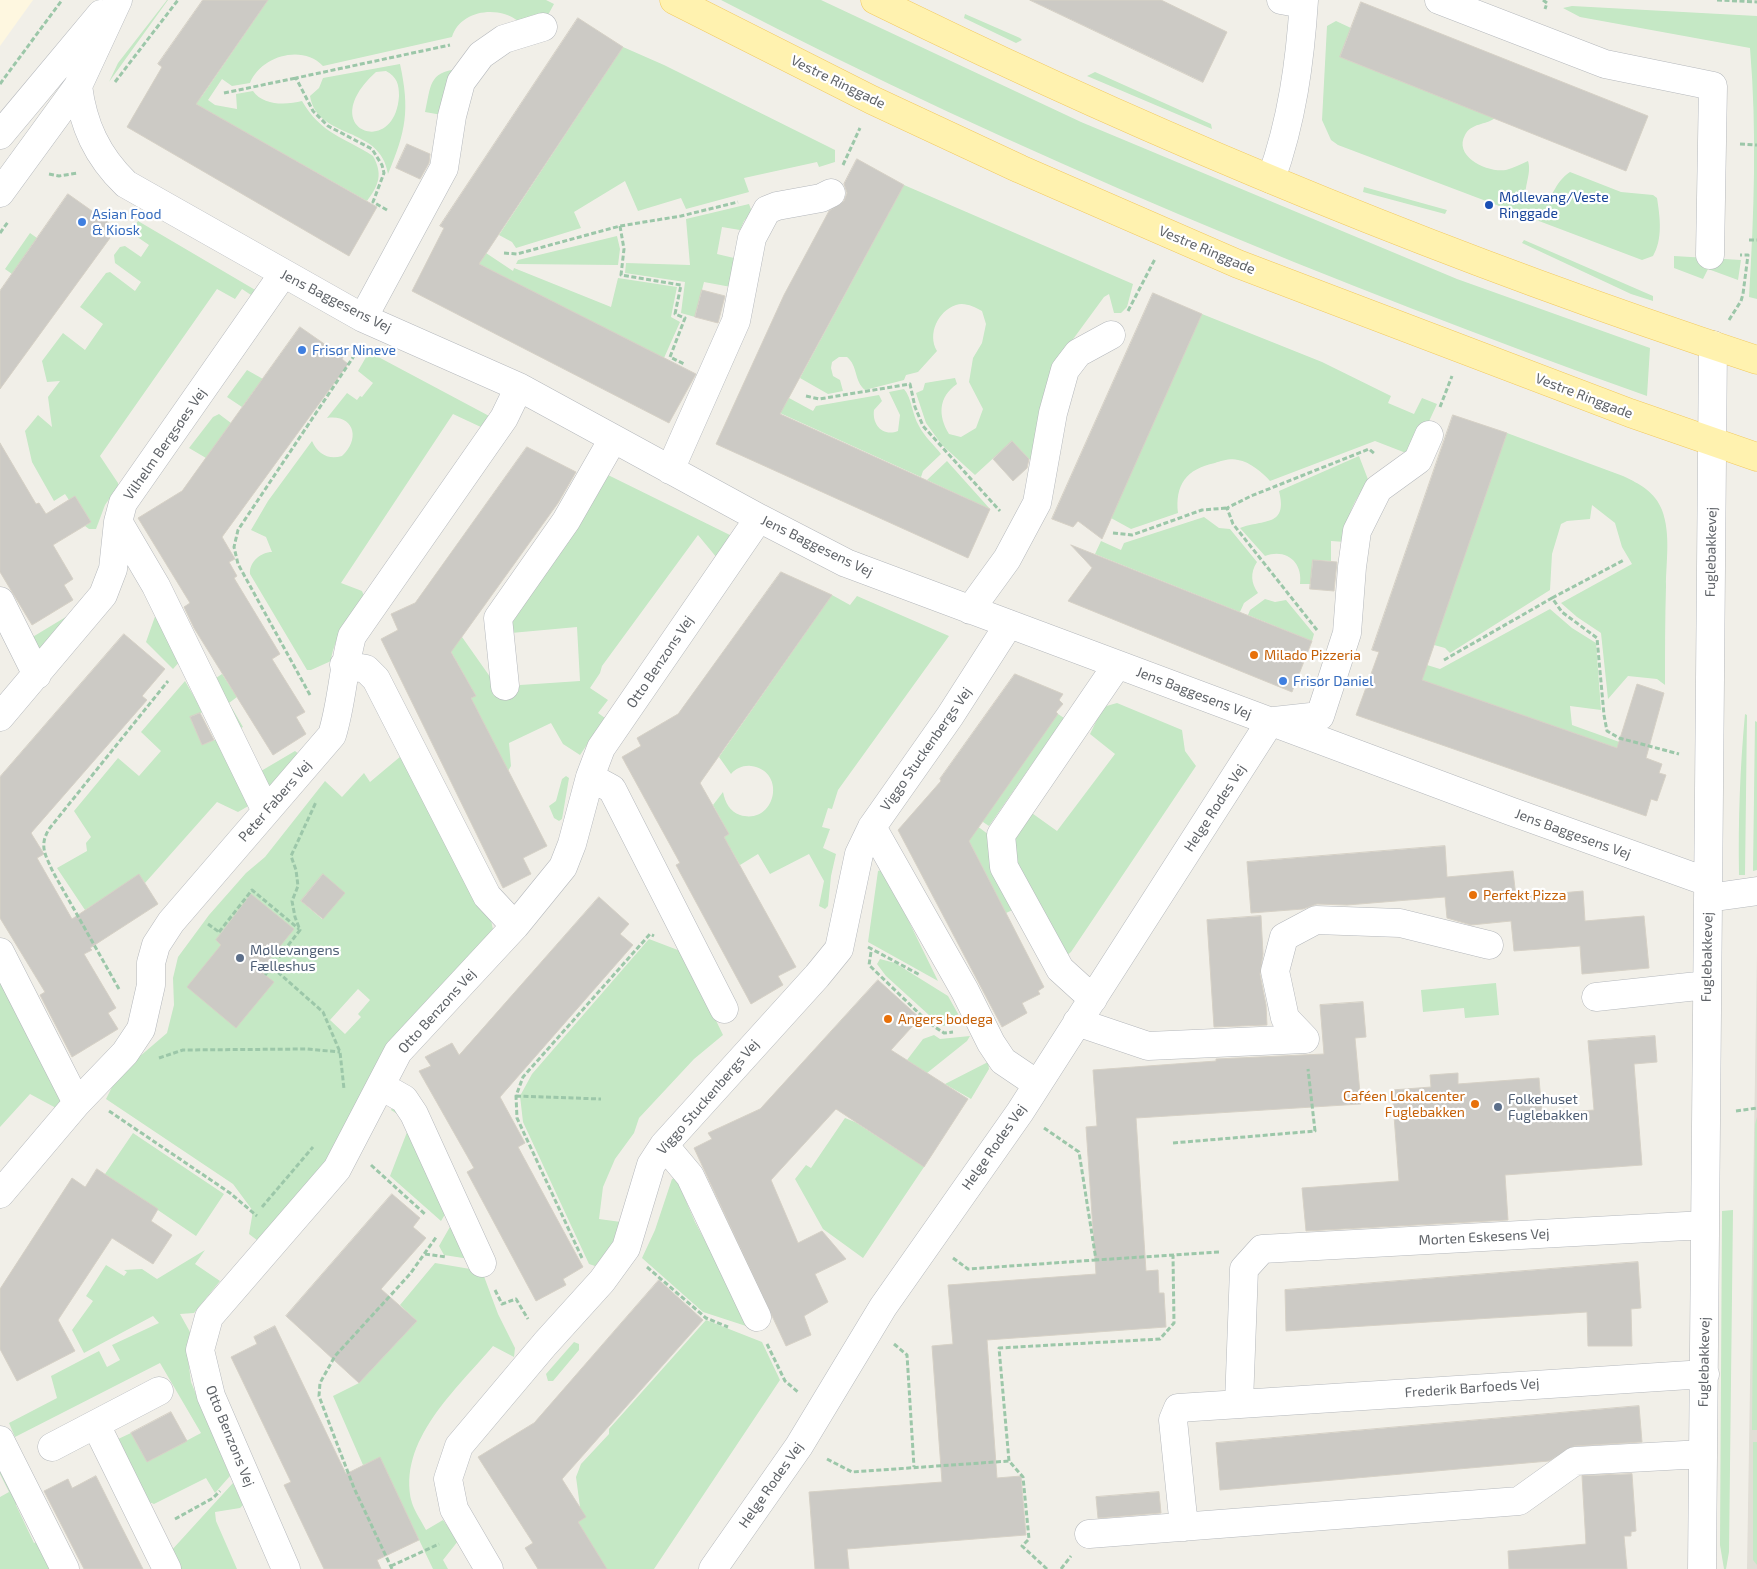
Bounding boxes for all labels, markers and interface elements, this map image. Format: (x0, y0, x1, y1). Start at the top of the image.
street label: Vestre Ringgade (788, 52, 888, 112)
place label: Møllevang/Veste Ringgade (1499, 189, 1609, 222)
marker: Møllevang/Veste Ringgade (1483, 199, 1495, 211)
place label: Asian Food & Kiosk (92, 206, 161, 238)
marker: Asian Food & Kiosk (76, 216, 88, 228)
street label: Vestre Ringgade (1156, 222, 1258, 278)
street label: Jens Baggesens Vej (278, 266, 394, 336)
place label: Frisør Nineve (312, 342, 396, 358)
marker: Frisør Nineve (296, 344, 308, 356)
street label: Vestre Ringgade (1533, 370, 1635, 422)
street label: Vilhelm Bergsøes Vej (120, 385, 210, 503)
street label: Fuglebakkevej (1702, 507, 1720, 597)
street label: Jens Baggesens Vej (758, 512, 876, 580)
street label: Otto Benzons Vej (623, 613, 697, 711)
place label: Milado Pizzeria (1264, 647, 1361, 663)
marker: Milado Pizzeria (1248, 649, 1260, 661)
street label: Jens Baggesens Vej (1134, 663, 1254, 723)
place label: Frisør Daniel (1293, 673, 1373, 689)
marker: Frisør Daniel (1277, 675, 1289, 687)
street label: Viggo Stuckenbergs Vej (877, 684, 975, 814)
street label: Peter Fabers Vej (235, 757, 315, 845)
street label: Helge Rodes Vej (1181, 761, 1249, 855)
street label: Jens Baggesens Vej (1513, 805, 1633, 863)
place label: Perfekt Pizza (1483, 887, 1566, 903)
marker: Perfekt Pizza (1467, 889, 1479, 901)
street label: Fuglebakkevej (1698, 912, 1716, 1002)
place label: Møllevangens Fælleshus (250, 942, 340, 974)
marker: Møllevangens Fælleshus (234, 952, 246, 964)
street label: Otto Benzons Vej (395, 965, 479, 1057)
place label: Angers bodega (898, 1011, 993, 1027)
marker: Angers bodega (882, 1013, 894, 1025)
street label: Viggo Stuckenbergs Vej (653, 1036, 763, 1158)
place label: Caféen Lokalcenter Fuglebakken (1343, 1088, 1465, 1120)
place label: Folkehuset Fuglebakken (1508, 1091, 1588, 1124)
marker: Caféen Lokalcenter Fuglebakken (1469, 1098, 1481, 1110)
street label: Helge Rodes Vej (958, 1101, 1030, 1193)
marker: Folkehuset Fuglebakken (1492, 1101, 1504, 1113)
street label: Morten Eskesens Vej (1418, 1225, 1550, 1249)
street label: Fuglebakkevej (1695, 1317, 1713, 1407)
street label: Frederik Barfoeds Vej (1404, 1375, 1540, 1401)
street label: Otto Benzons Vej (202, 1383, 258, 1489)
street label: Helge Rodes Vej (735, 1439, 807, 1531)

